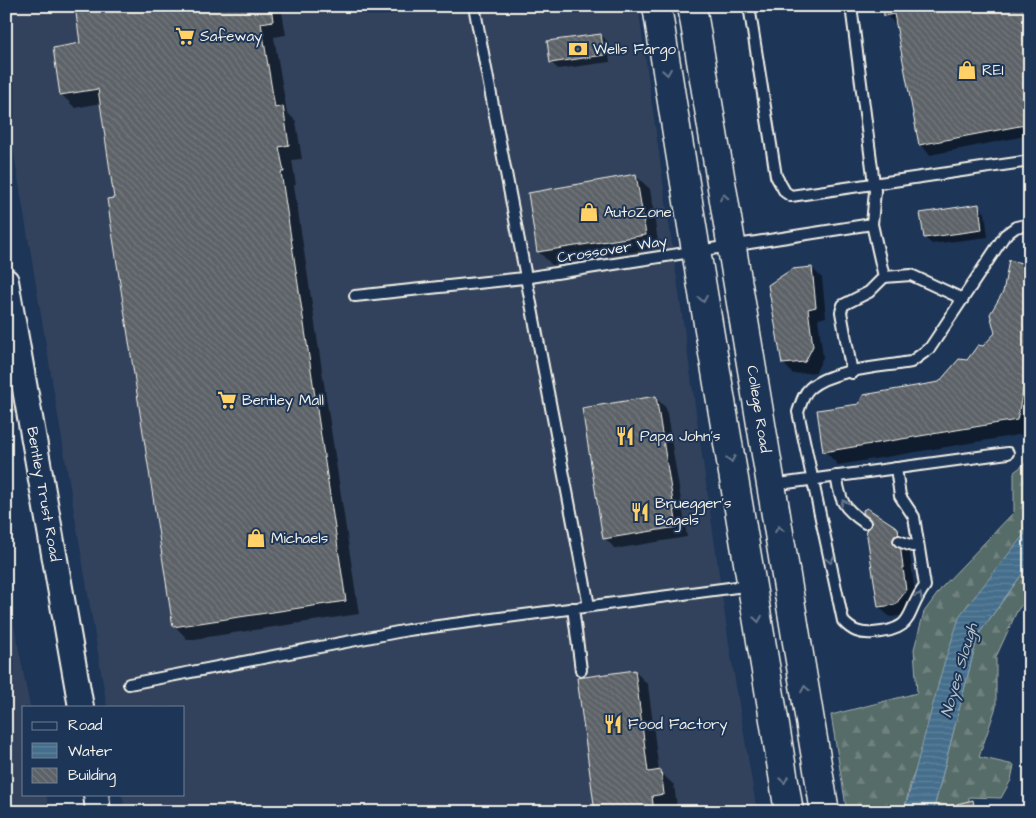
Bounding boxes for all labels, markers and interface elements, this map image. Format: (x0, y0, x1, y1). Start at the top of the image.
supermarket icon: Safeway (174, 25, 196, 47)
place label: Safeway (200, 26, 262, 48)
bank icon: Wells Fargo (567, 38, 589, 60)
place label: Wells Fargo (593, 39, 677, 61)
shop icon: REI (956, 59, 978, 81)
place label: REI (982, 60, 1004, 81)
one-way arrow (661, 67, 671, 76)
one-way arrow (719, 193, 729, 202)
shop icon: AutoZone (578, 201, 600, 223)
place label: AutoZone (604, 202, 672, 223)
street label: Crossover Way (556, 230, 669, 270)
one-way arrow (697, 295, 707, 304)
street label: College Road (740, 364, 776, 455)
supermarket icon: Bentley Mall (216, 389, 238, 411)
place label: Bentley Mall (242, 390, 324, 412)
street label: Bentley Trust Road (20, 425, 66, 564)
restaurant icon: Papa John's (614, 425, 636, 447)
place label: Papa John's (640, 426, 721, 447)
one-way arrow (725, 455, 735, 464)
place label: Bruegger's Bagels (655, 493, 732, 532)
one-way arrow (840, 500, 850, 509)
restaurant icon: Bruegger's Bagels (629, 501, 651, 523)
one-way arrow (774, 525, 784, 533)
shop icon: Michaels (245, 527, 267, 549)
place label: Michaels (271, 528, 329, 549)
one-way arrow (824, 556, 835, 565)
one-way arrow (913, 592, 923, 601)
one-way arrow (753, 615, 763, 624)
water label: Noyes Slough (935, 620, 984, 720)
one-way arrow (800, 685, 810, 694)
legend (22, 706, 185, 796)
restaurant icon: Food Factory (602, 713, 624, 735)
place label: Food Factory (628, 714, 727, 736)
text: Road (68, 715, 103, 736)
text: Water (68, 741, 112, 762)
text: Building (68, 765, 116, 787)
one-way arrow (779, 775, 789, 784)

